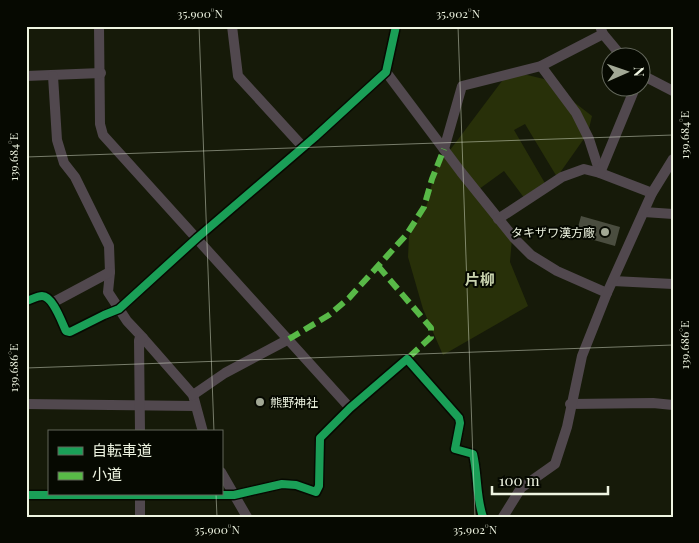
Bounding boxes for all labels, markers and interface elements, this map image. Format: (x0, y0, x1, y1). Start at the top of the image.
text: 35.900°N (177, 5, 224, 21)
text: 35.902°N (436, 5, 481, 21)
north arrow (602, 48, 652, 98)
text: N (630, 66, 649, 77)
text: 139.684°E (676, 111, 692, 159)
text: 139.684°E (5, 133, 21, 181)
place label: タキザワ漢方廠 (511, 224, 595, 240)
marker: タキザワ漢方廠 (599, 226, 611, 238)
district label: 片柳 (465, 269, 495, 289)
text: 139.686°E (676, 321, 692, 369)
text: 139.686°E (5, 344, 21, 392)
place label: 熊野神社 (270, 394, 318, 410)
marker: 熊野神社 (254, 396, 266, 408)
legend (48, 430, 222, 496)
text: 自転車道 (92, 440, 152, 460)
scale bar (492, 463, 608, 495)
text: 小道 (92, 464, 122, 484)
text: 100 m (499, 470, 540, 490)
text: 35.900°N (194, 521, 241, 537)
text: 35.902°N (453, 521, 498, 537)

